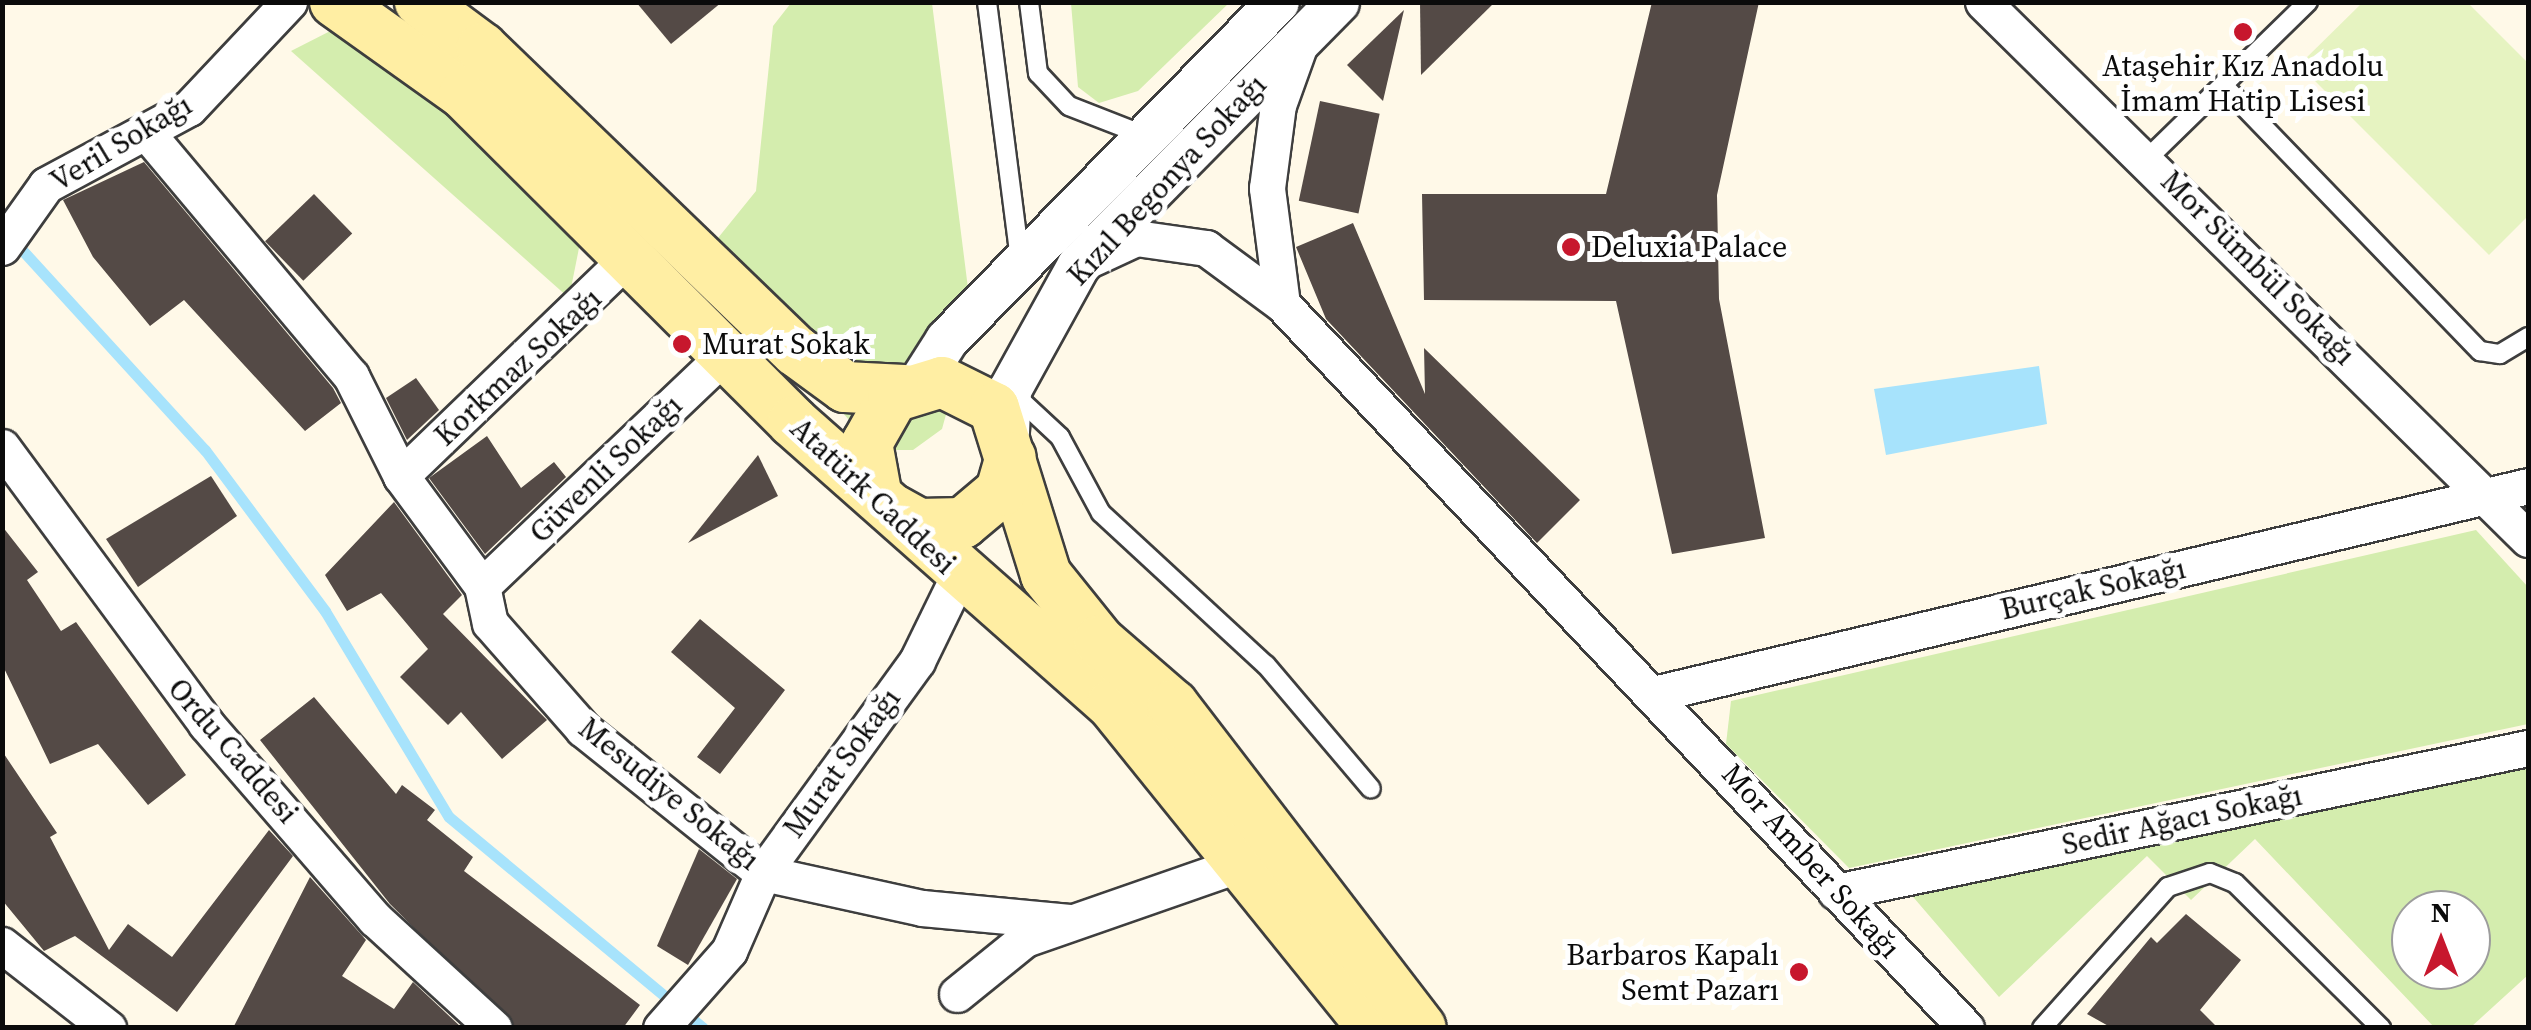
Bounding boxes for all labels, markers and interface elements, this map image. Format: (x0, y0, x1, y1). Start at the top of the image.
marker: Ataşehir Kız Anadolu İmam Hatip Lisesi (2232, 21, 2254, 43)
place label: Ataşehir Kız Anadolu İmam Hatip Lisesi (2102, 48, 2384, 118)
street label: Kızıl Begonya Sokağı (1060, 67, 1274, 293)
street label: Veril Sokağı (44, 87, 198, 199)
street label: Mor Sümbül Sokağı (2153, 163, 2363, 373)
place label: Deluxia Palace (1591, 229, 1787, 265)
marker: Deluxia Palace (1560, 236, 1582, 258)
street label: Korkmaz Sokağı (427, 281, 609, 453)
place label: Murat Sokak (702, 326, 870, 362)
marker: Murat Sokak (671, 333, 693, 355)
street label: Güvenli Sokağı (522, 387, 690, 551)
street label: Atatürk Caddesi (783, 410, 963, 582)
street label: Burçak Sokağı (1997, 550, 2189, 628)
street label: Ordu Caddesi (160, 671, 306, 831)
street label: Murat Sokağı (776, 681, 908, 845)
street label: Mesudiye Sokağı (571, 710, 767, 878)
street label: Mor Amber Sokağı (1714, 756, 1908, 966)
street label: Sedir Ağacı Sokağı (2059, 777, 2305, 863)
north arrow (2391, 890, 2491, 990)
text: N (2431, 893, 2451, 931)
place label: Barbaros Kapalı Semt Pazarı (1566, 937, 1779, 1008)
marker: Barbaros Kapalı Semt Pazarı (1788, 961, 1810, 983)

